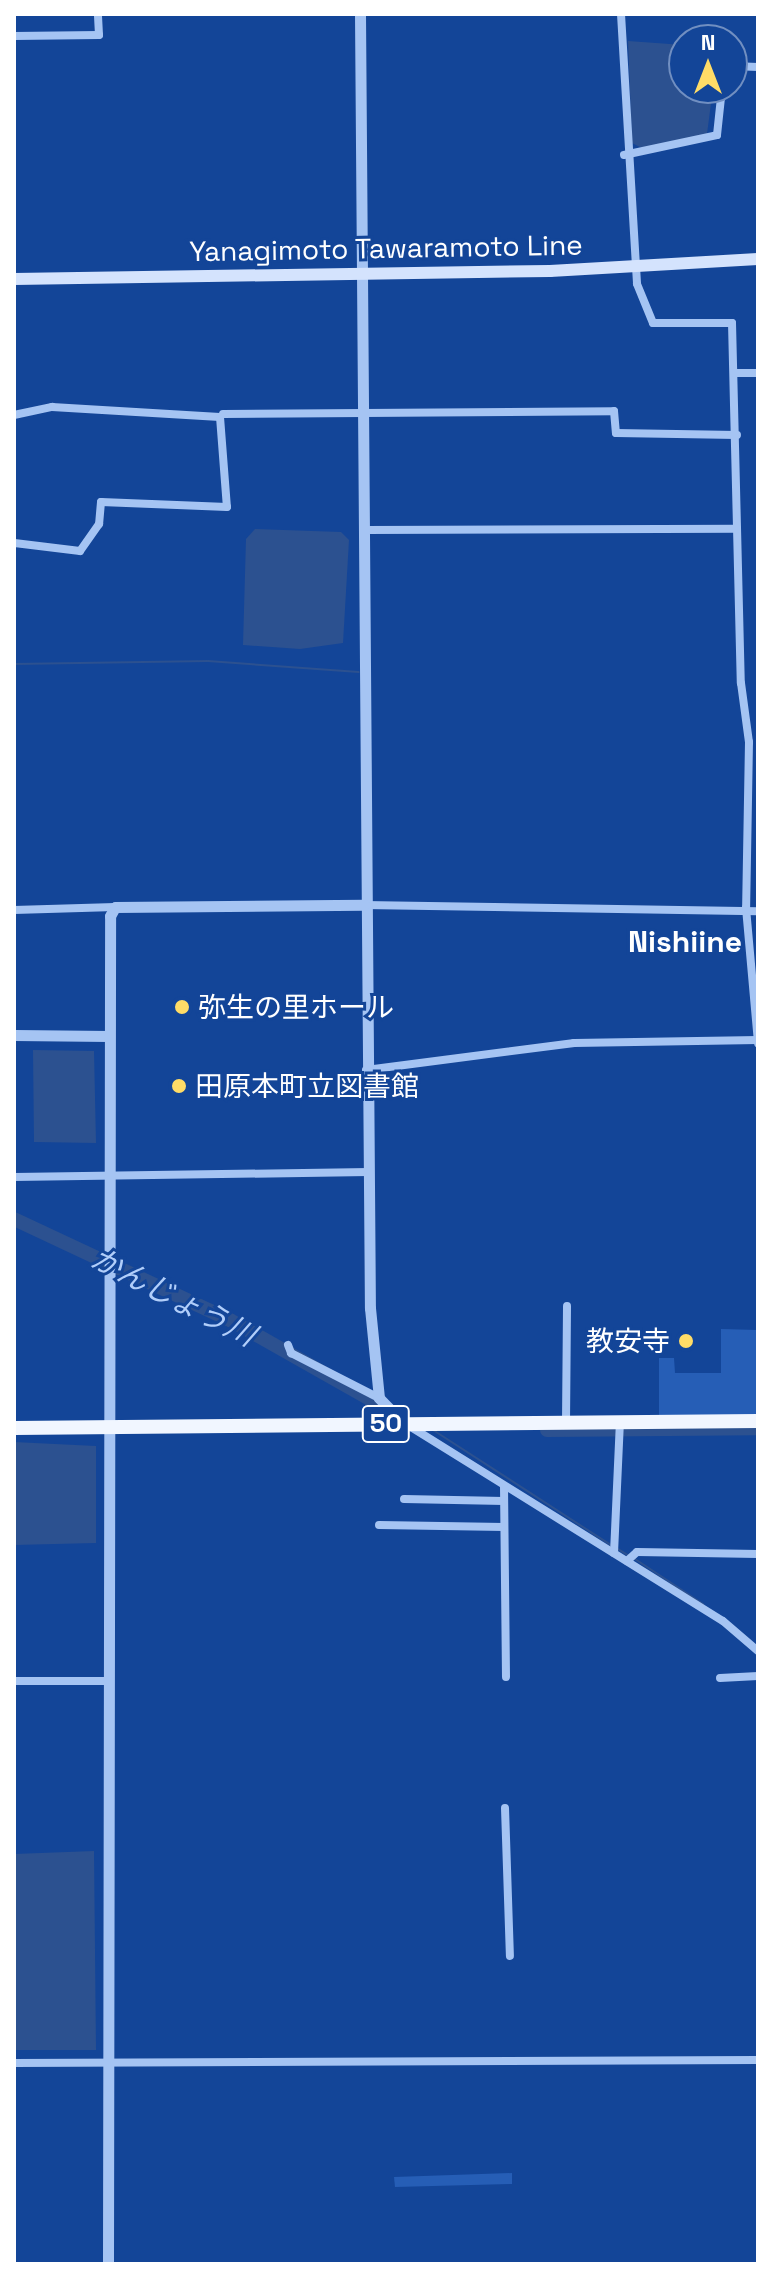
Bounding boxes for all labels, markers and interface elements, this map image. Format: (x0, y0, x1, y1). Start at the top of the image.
north arrow (668, 24, 748, 104)
text: N (701, 28, 715, 56)
street label: Yanagimoto Tawaramoto Line (189, 228, 583, 268)
district label: Nishiine (628, 924, 742, 960)
place label: 弥生の里ホール (198, 990, 394, 1024)
marker: 弥生の里ホール (173, 998, 191, 1016)
place label: 田原本町立図書館 (195, 1069, 419, 1103)
marker: 田原本町立図書館 (170, 1077, 188, 1095)
water label: かんじょう川 (85, 1240, 261, 1354)
place label: 教安寺 (586, 1324, 670, 1358)
marker: 教安寺 (677, 1332, 695, 1350)
road number: 50 (360, 1402, 412, 1446)

